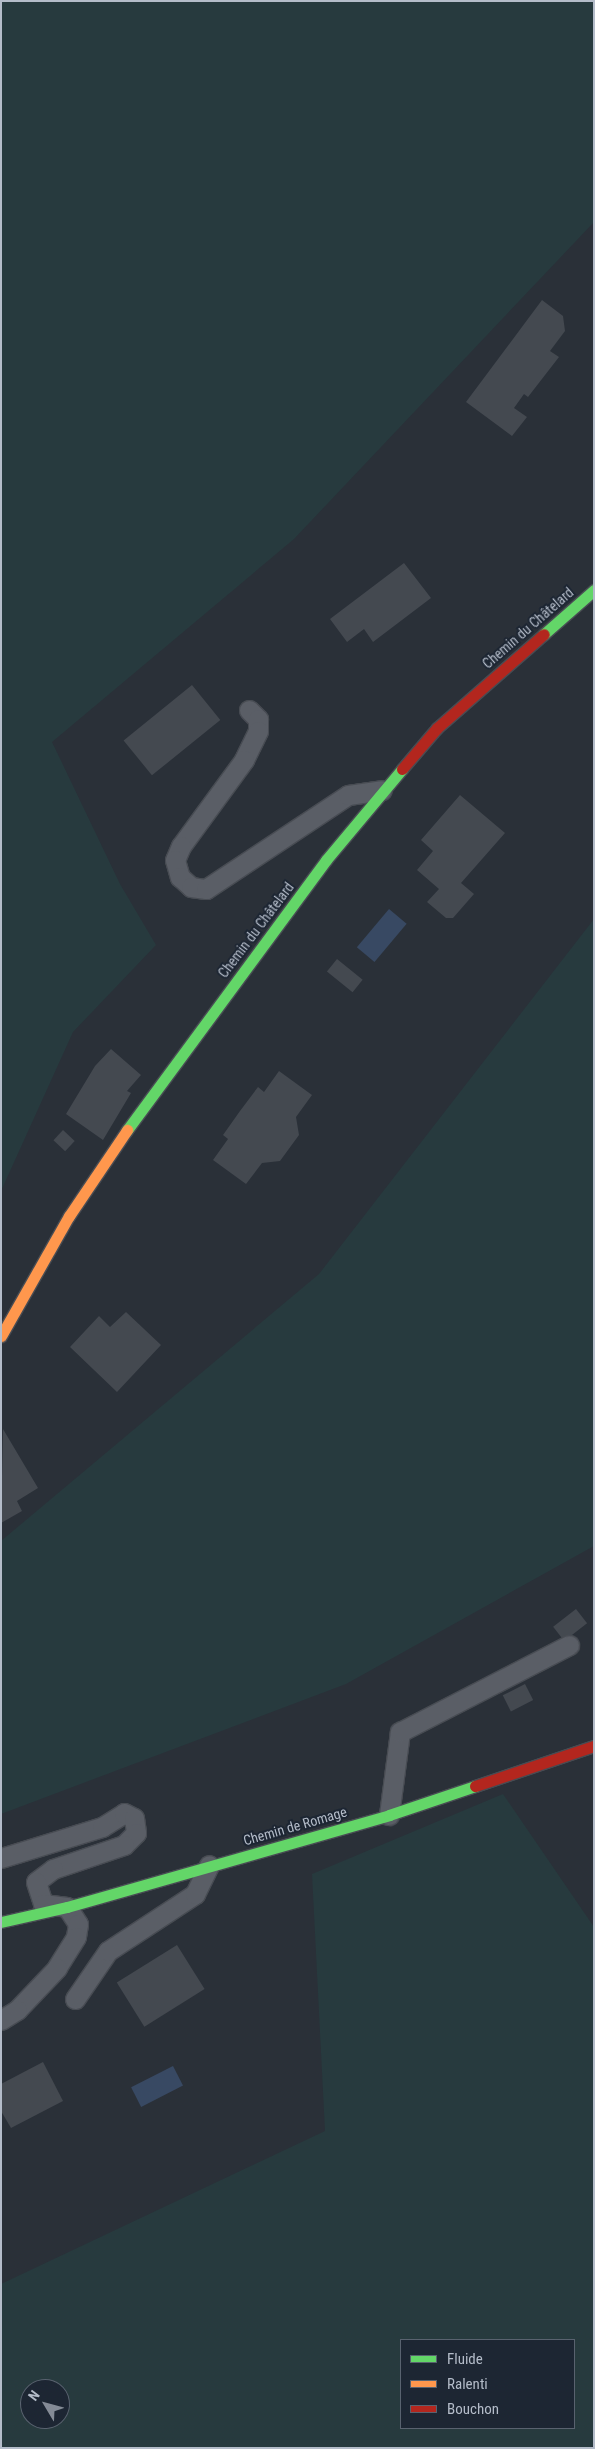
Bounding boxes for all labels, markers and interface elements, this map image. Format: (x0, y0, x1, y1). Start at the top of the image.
street label: Chemin du Châtelard (479, 584, 577, 672)
street label: Chemin du Châtelard (215, 879, 297, 981)
street label: Chemin de Romage (241, 1803, 349, 1849)
legend (400, 2339, 575, 2429)
text: Fluide (447, 2350, 483, 2368)
text: Ralenti (447, 2375, 488, 2393)
north arrow (20, 2379, 70, 2429)
text: N (25, 2387, 43, 2404)
text: Bouchon (447, 2400, 499, 2418)

